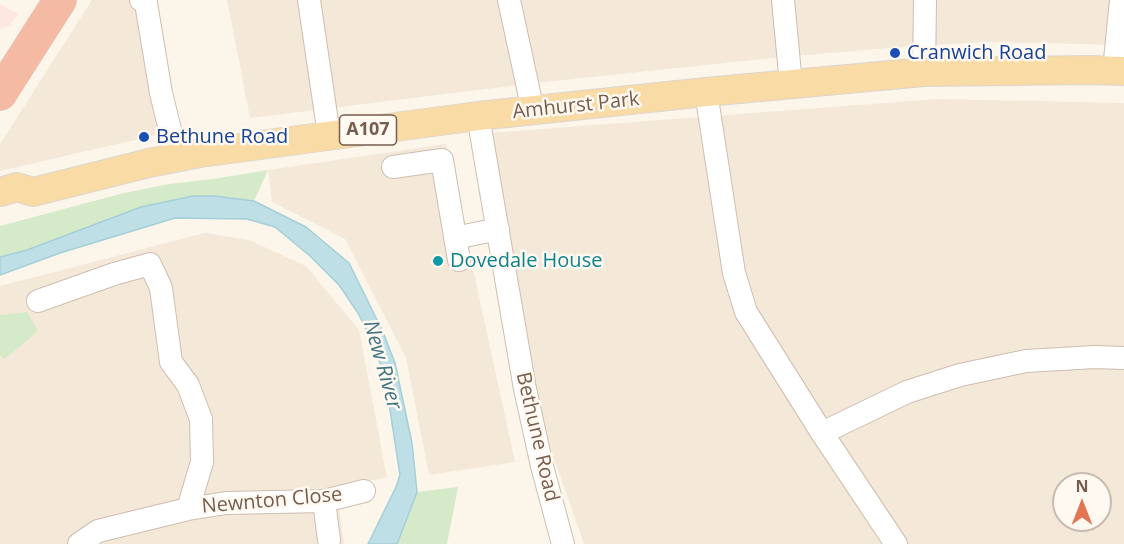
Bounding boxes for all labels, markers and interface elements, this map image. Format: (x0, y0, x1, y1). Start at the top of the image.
place label: Cranwich Road (907, 41, 1046, 65)
marker: Cranwich Road (888, 46, 902, 60)
street label: Amhurst Park (511, 87, 641, 125)
road number: A107 (340, 115, 397, 145)
place label: Bethune Road (156, 125, 288, 149)
marker: Bethune Road (137, 130, 151, 144)
place label: Dovedale House (450, 249, 602, 273)
marker: Dovedale House (431, 254, 445, 268)
water label: New River (357, 318, 407, 412)
street label: Bethune Road (510, 370, 564, 504)
north arrow (1052, 472, 1112, 532)
text: N (1075, 475, 1089, 497)
street label: Newnton Close (201, 483, 343, 519)

